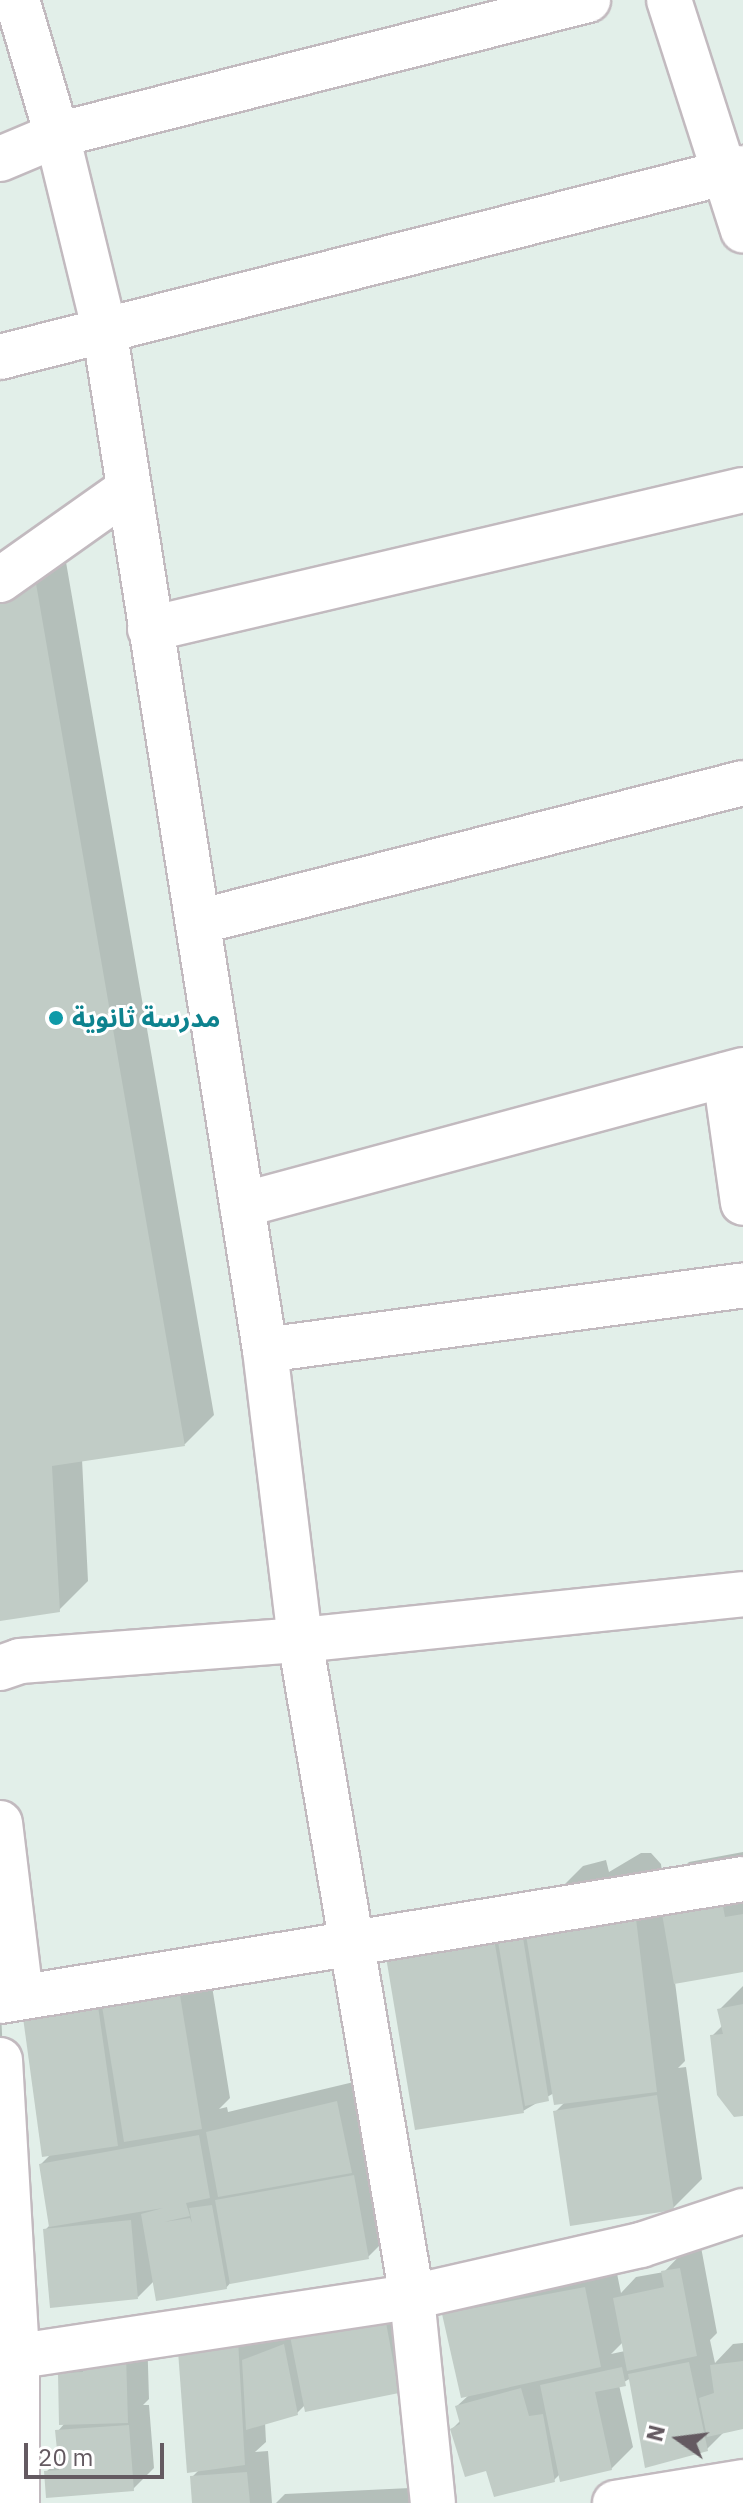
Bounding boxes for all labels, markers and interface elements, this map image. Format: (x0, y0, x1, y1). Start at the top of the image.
place label: مدرسة ثانوية (72, 1002, 220, 1034)
marker: مدرسة ثانوية (47, 1009, 65, 1027)
north arrow (639, 2399, 719, 2479)
text: N (639, 2422, 671, 2444)
scale bar (28, 2427, 168, 2477)
text: 20 m (38, 2441, 93, 2473)

